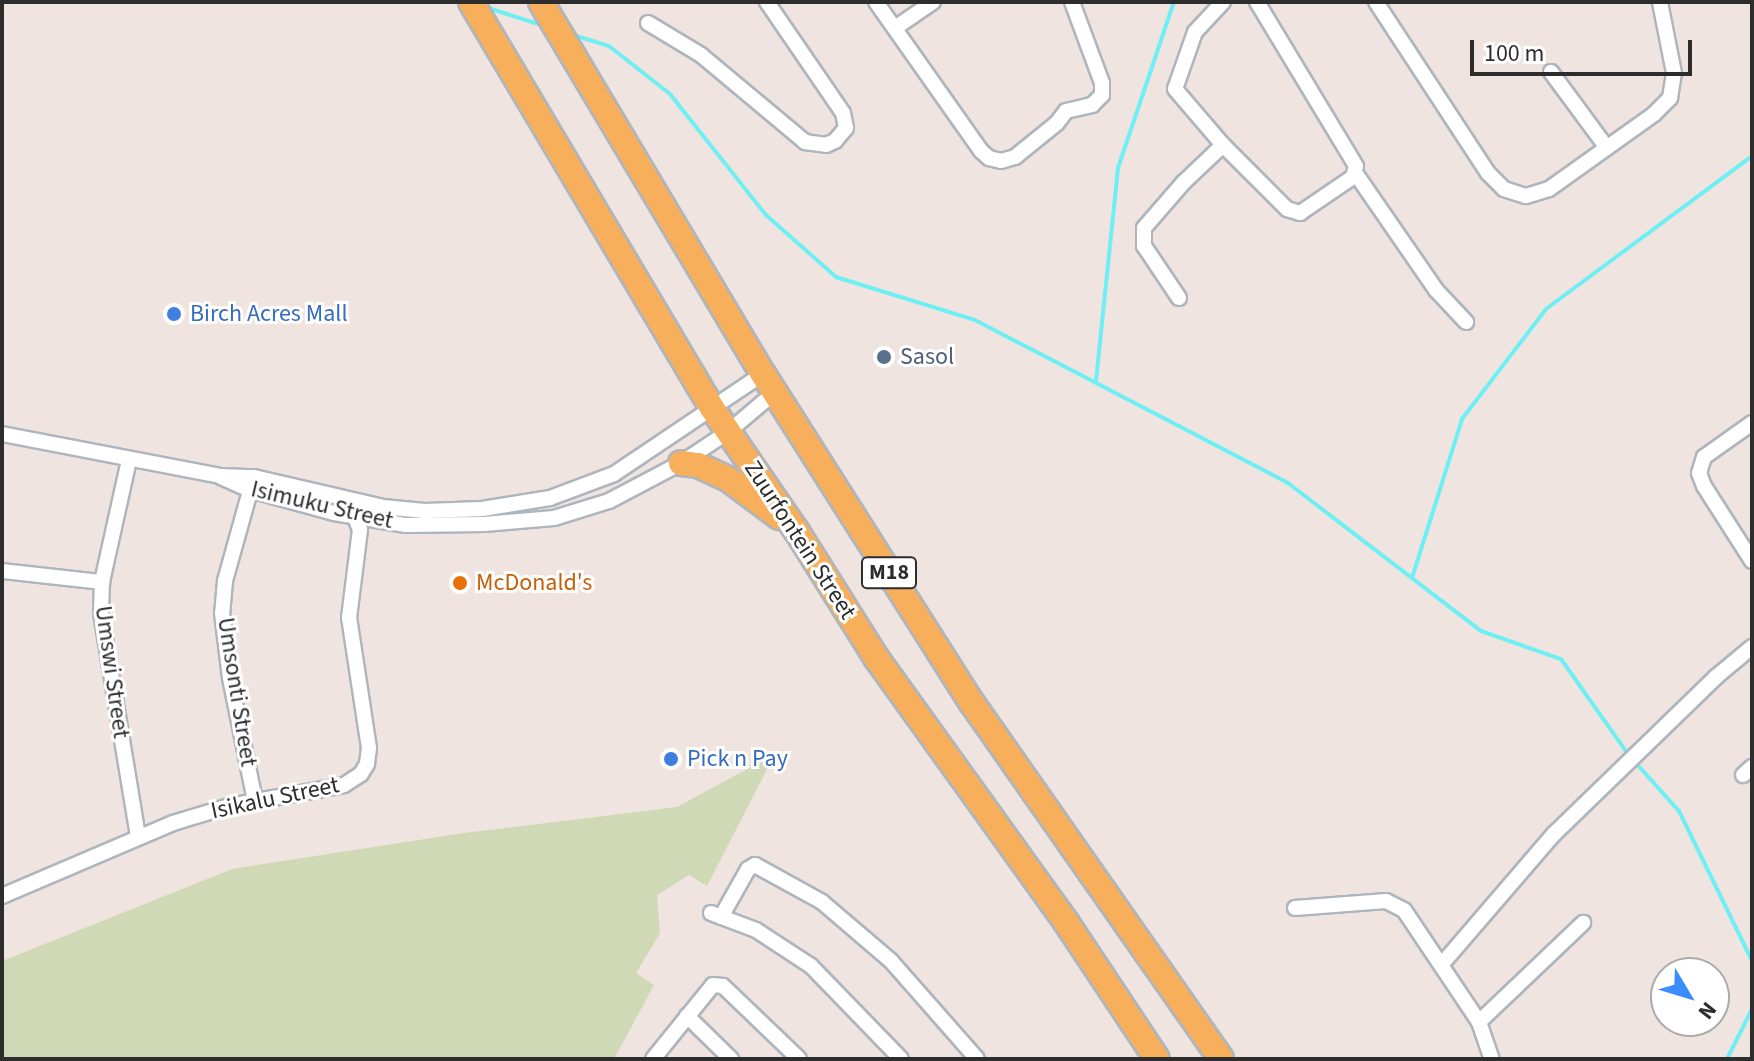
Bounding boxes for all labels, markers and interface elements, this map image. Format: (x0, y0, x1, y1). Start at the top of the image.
scale bar (1474, 24, 1696, 74)
text: 100 m (1484, 36, 1544, 71)
place label: Birch Acres Mall (190, 300, 348, 328)
marker: Birch Acres Mall (165, 305, 183, 323)
place label: Sasol (900, 343, 954, 371)
marker: Sasol (875, 348, 893, 366)
street label: Zuurfontein Street (738, 455, 862, 625)
street label: Isimuku Street (248, 475, 396, 535)
road number: M18 (861, 555, 917, 591)
place label: McDonald's (476, 569, 592, 597)
marker: McDonald's (451, 574, 469, 592)
street label: Umswi Street (88, 604, 136, 740)
street label: Umsonti Street (211, 615, 263, 769)
place label: Pick n Pay (687, 745, 788, 773)
marker: Pick n Pay (662, 750, 680, 768)
street label: Isikalu Street (208, 770, 342, 826)
north arrow (1650, 957, 1730, 1037)
text: N (1690, 995, 1724, 1026)

